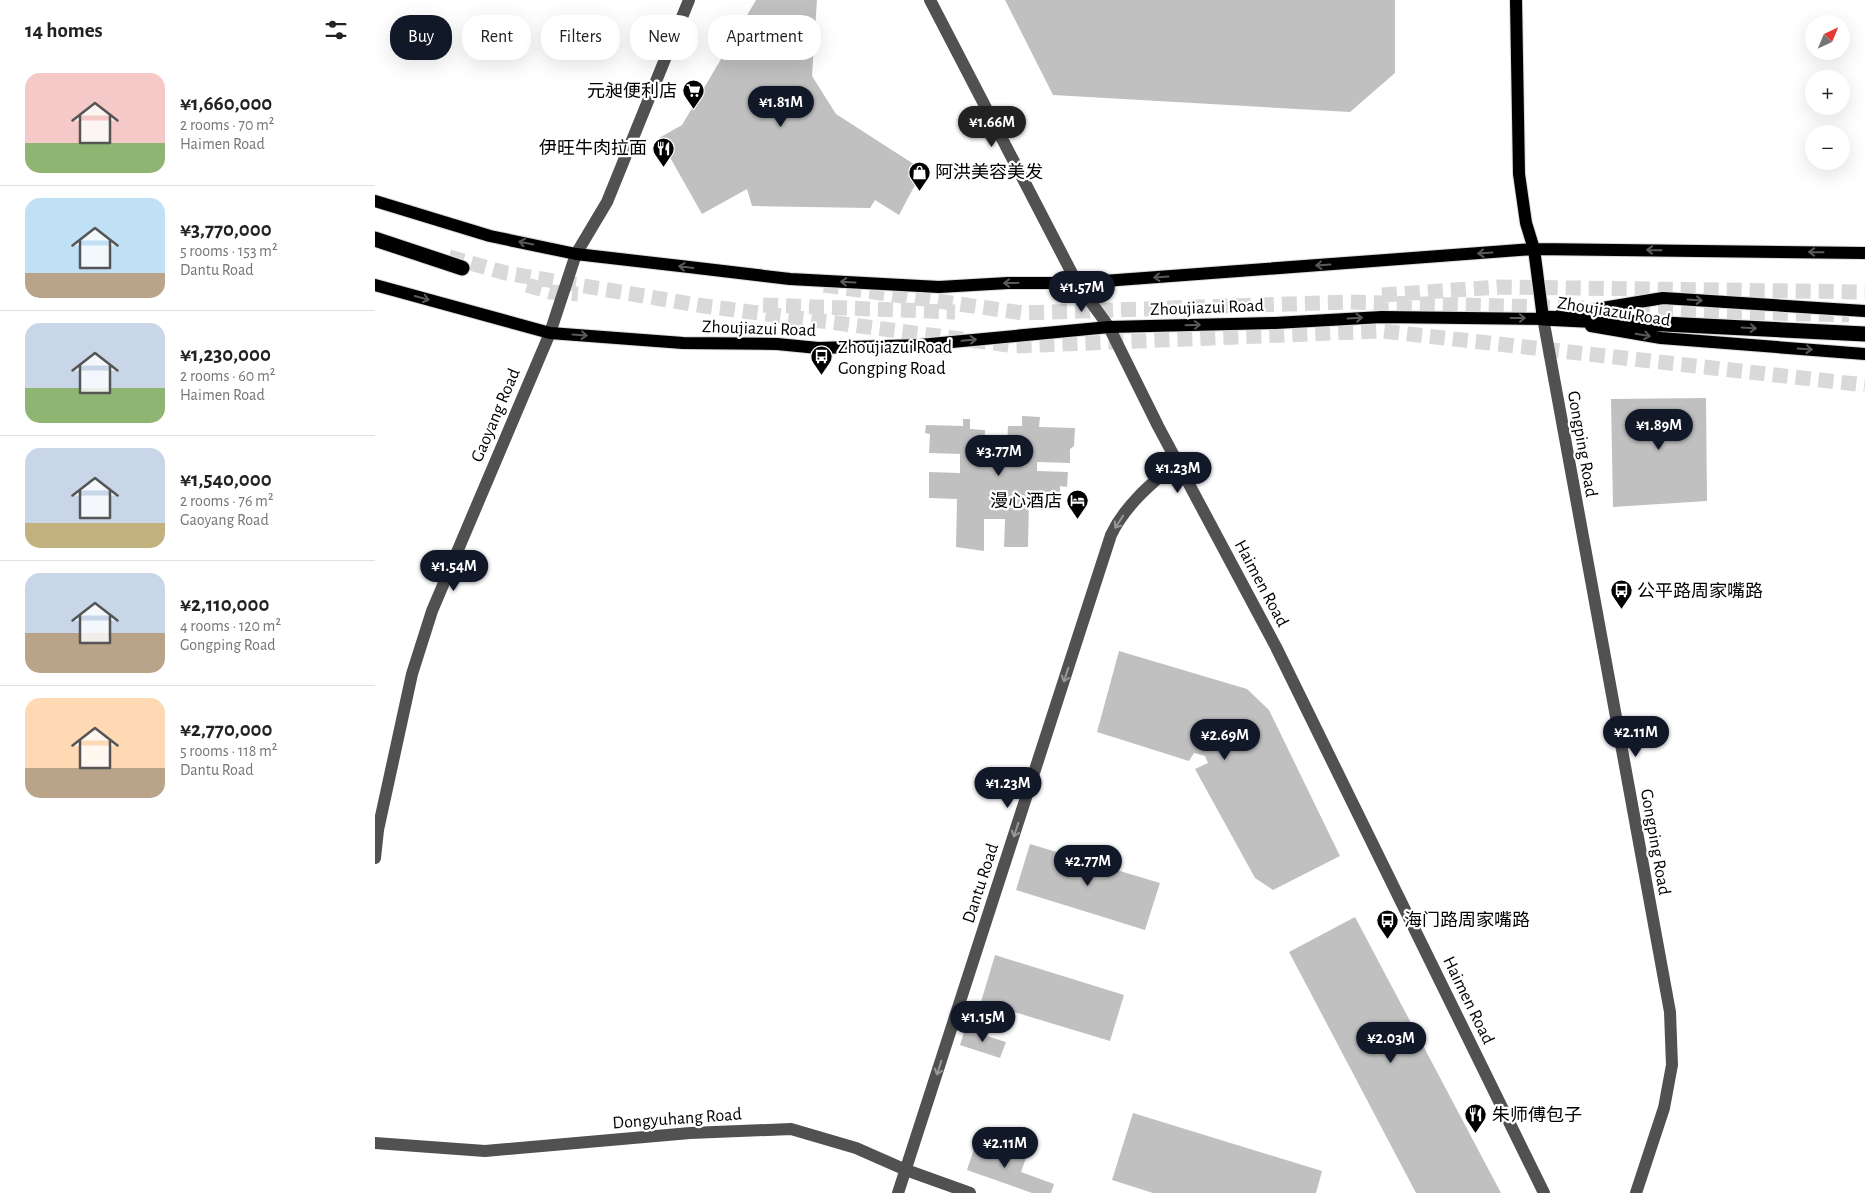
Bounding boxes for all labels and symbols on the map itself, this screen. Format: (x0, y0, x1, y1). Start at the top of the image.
north arrow (1805, 15, 1850, 60)
supermarket icon: 元昶便利店 (681, 79, 705, 110)
place label: 元昶便利店 (587, 81, 677, 101)
pin: ¥1.81M (740, 86, 822, 128)
pin: ¥1.66M (951, 106, 1033, 148)
restaurant icon: 伊旺牛肉拉面 (651, 136, 675, 167)
place label: 伊旺牛肉拉面 (539, 138, 647, 158)
shop icon: 阿洪美容美发 (907, 160, 931, 191)
place label: 阿洪美容美发 (935, 162, 1043, 182)
one-way arrow (518, 238, 534, 247)
one-way arrow (1646, 246, 1662, 255)
one-way arrow (1809, 247, 1825, 257)
one-way arrow (1478, 248, 1494, 257)
one-way arrow (1316, 260, 1332, 270)
one-way arrow (679, 262, 695, 272)
pin: ¥1.57M (1041, 270, 1123, 313)
one-way arrow (1154, 272, 1170, 282)
one-way arrow (841, 277, 857, 286)
one-way arrow (1003, 278, 1019, 288)
one-way arrow (413, 294, 429, 304)
street label: Zhoujiazui Road (1556, 294, 1672, 330)
one-way arrow (1687, 295, 1703, 304)
street label: Zhoujiazui Road (1150, 297, 1264, 319)
one-way arrow (1509, 313, 1525, 323)
one-way arrow (1347, 314, 1363, 323)
street label: Zhoujiazui Road (702, 318, 816, 340)
one-way arrow (1184, 320, 1201, 330)
one-way arrow (1741, 324, 1757, 333)
one-way arrow (1635, 330, 1651, 340)
one-way arrow (571, 331, 587, 340)
one-way arrow (961, 335, 977, 345)
place label: Zhoujiazui Road Gongping Road (838, 339, 952, 378)
one-way arrow (1796, 344, 1812, 354)
bus stop icon: Zhoujiazui Road Gongping Road (810, 345, 834, 376)
street label: Gaoyang Road (468, 366, 524, 465)
street label: Gongping Road (1564, 390, 1600, 499)
pin: ¥1.89M (1618, 408, 1700, 451)
pin: ¥3.77M (958, 434, 1040, 477)
pin: ¥1.23M (1137, 452, 1219, 494)
hotel icon: 漫心酒店 (1066, 489, 1090, 520)
place label: 漫心酒店 (990, 491, 1062, 511)
one-way arrow (1114, 515, 1124, 529)
street label: Haimen Road (1231, 537, 1291, 630)
pin: ¥1.54M (413, 550, 495, 592)
bus stop icon: 公平路周家嘴路 (1609, 579, 1633, 610)
place label: 公平路周家嘴路 (1637, 581, 1763, 601)
one-way arrow (1061, 667, 1070, 682)
pin: ¥2.11M (1595, 716, 1677, 758)
pin: ¥2.69M (1184, 718, 1266, 761)
pin: ¥1.23M (967, 766, 1049, 809)
street label: Gongping Road (1637, 788, 1673, 897)
one-way arrow (1011, 821, 1020, 837)
street label: Dantu Road (960, 841, 1002, 925)
pin: ¥2.77M (1047, 844, 1129, 887)
bus stop icon: 海门路周家嘴路 (1376, 908, 1400, 939)
place label: 海门路周家嘴路 (1404, 910, 1530, 930)
street label: Haimen Road (1439, 954, 1497, 1047)
pin: ¥1.15M (942, 1000, 1024, 1043)
pin: ¥2.03M (1350, 1022, 1432, 1064)
one-way arrow (934, 1059, 943, 1075)
restaurant icon: 朱师傅包子 (1464, 1103, 1488, 1134)
place label: 朱师傅包子 (1492, 1105, 1582, 1125)
street label: Dongyuhang Road (612, 1106, 742, 1132)
pin: ¥2.11M (964, 1126, 1046, 1169)

